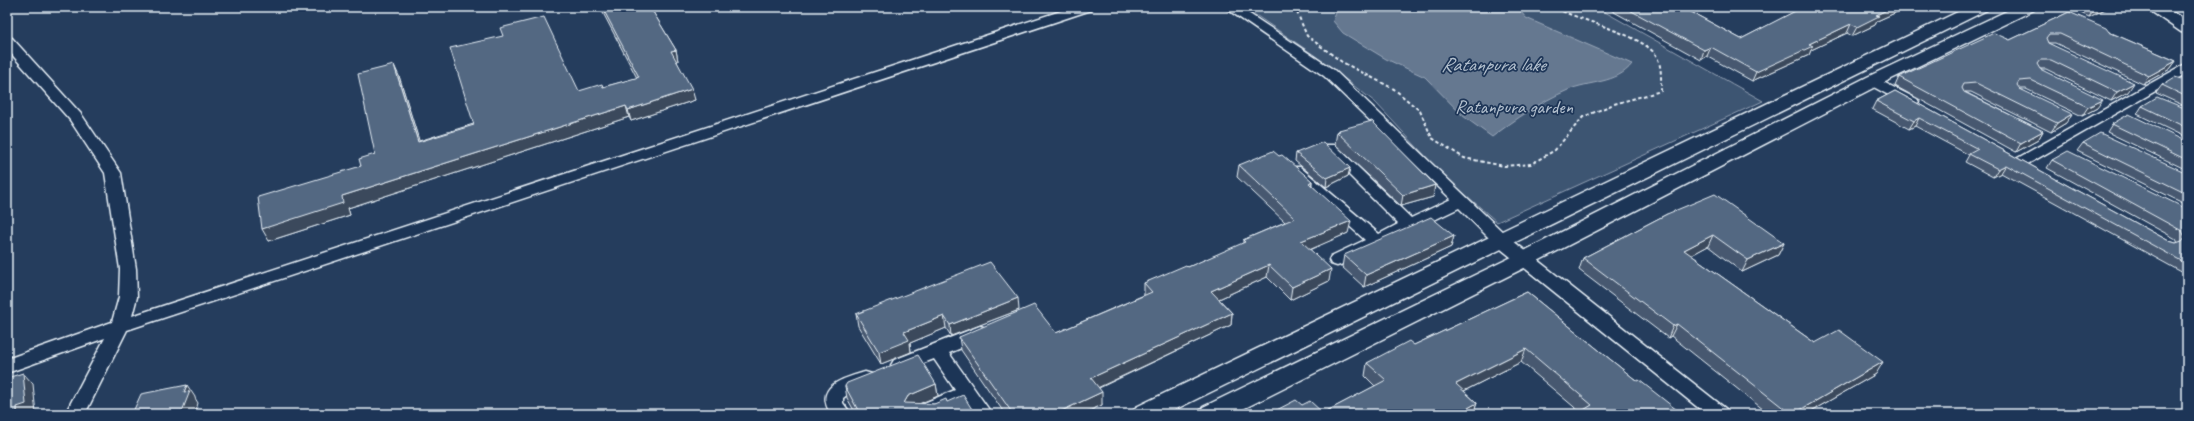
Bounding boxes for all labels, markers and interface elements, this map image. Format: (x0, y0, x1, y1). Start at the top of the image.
water label: Ratanpura lake (1441, 52, 1548, 77)
park label: Ratanpura garden (1455, 95, 1573, 119)

